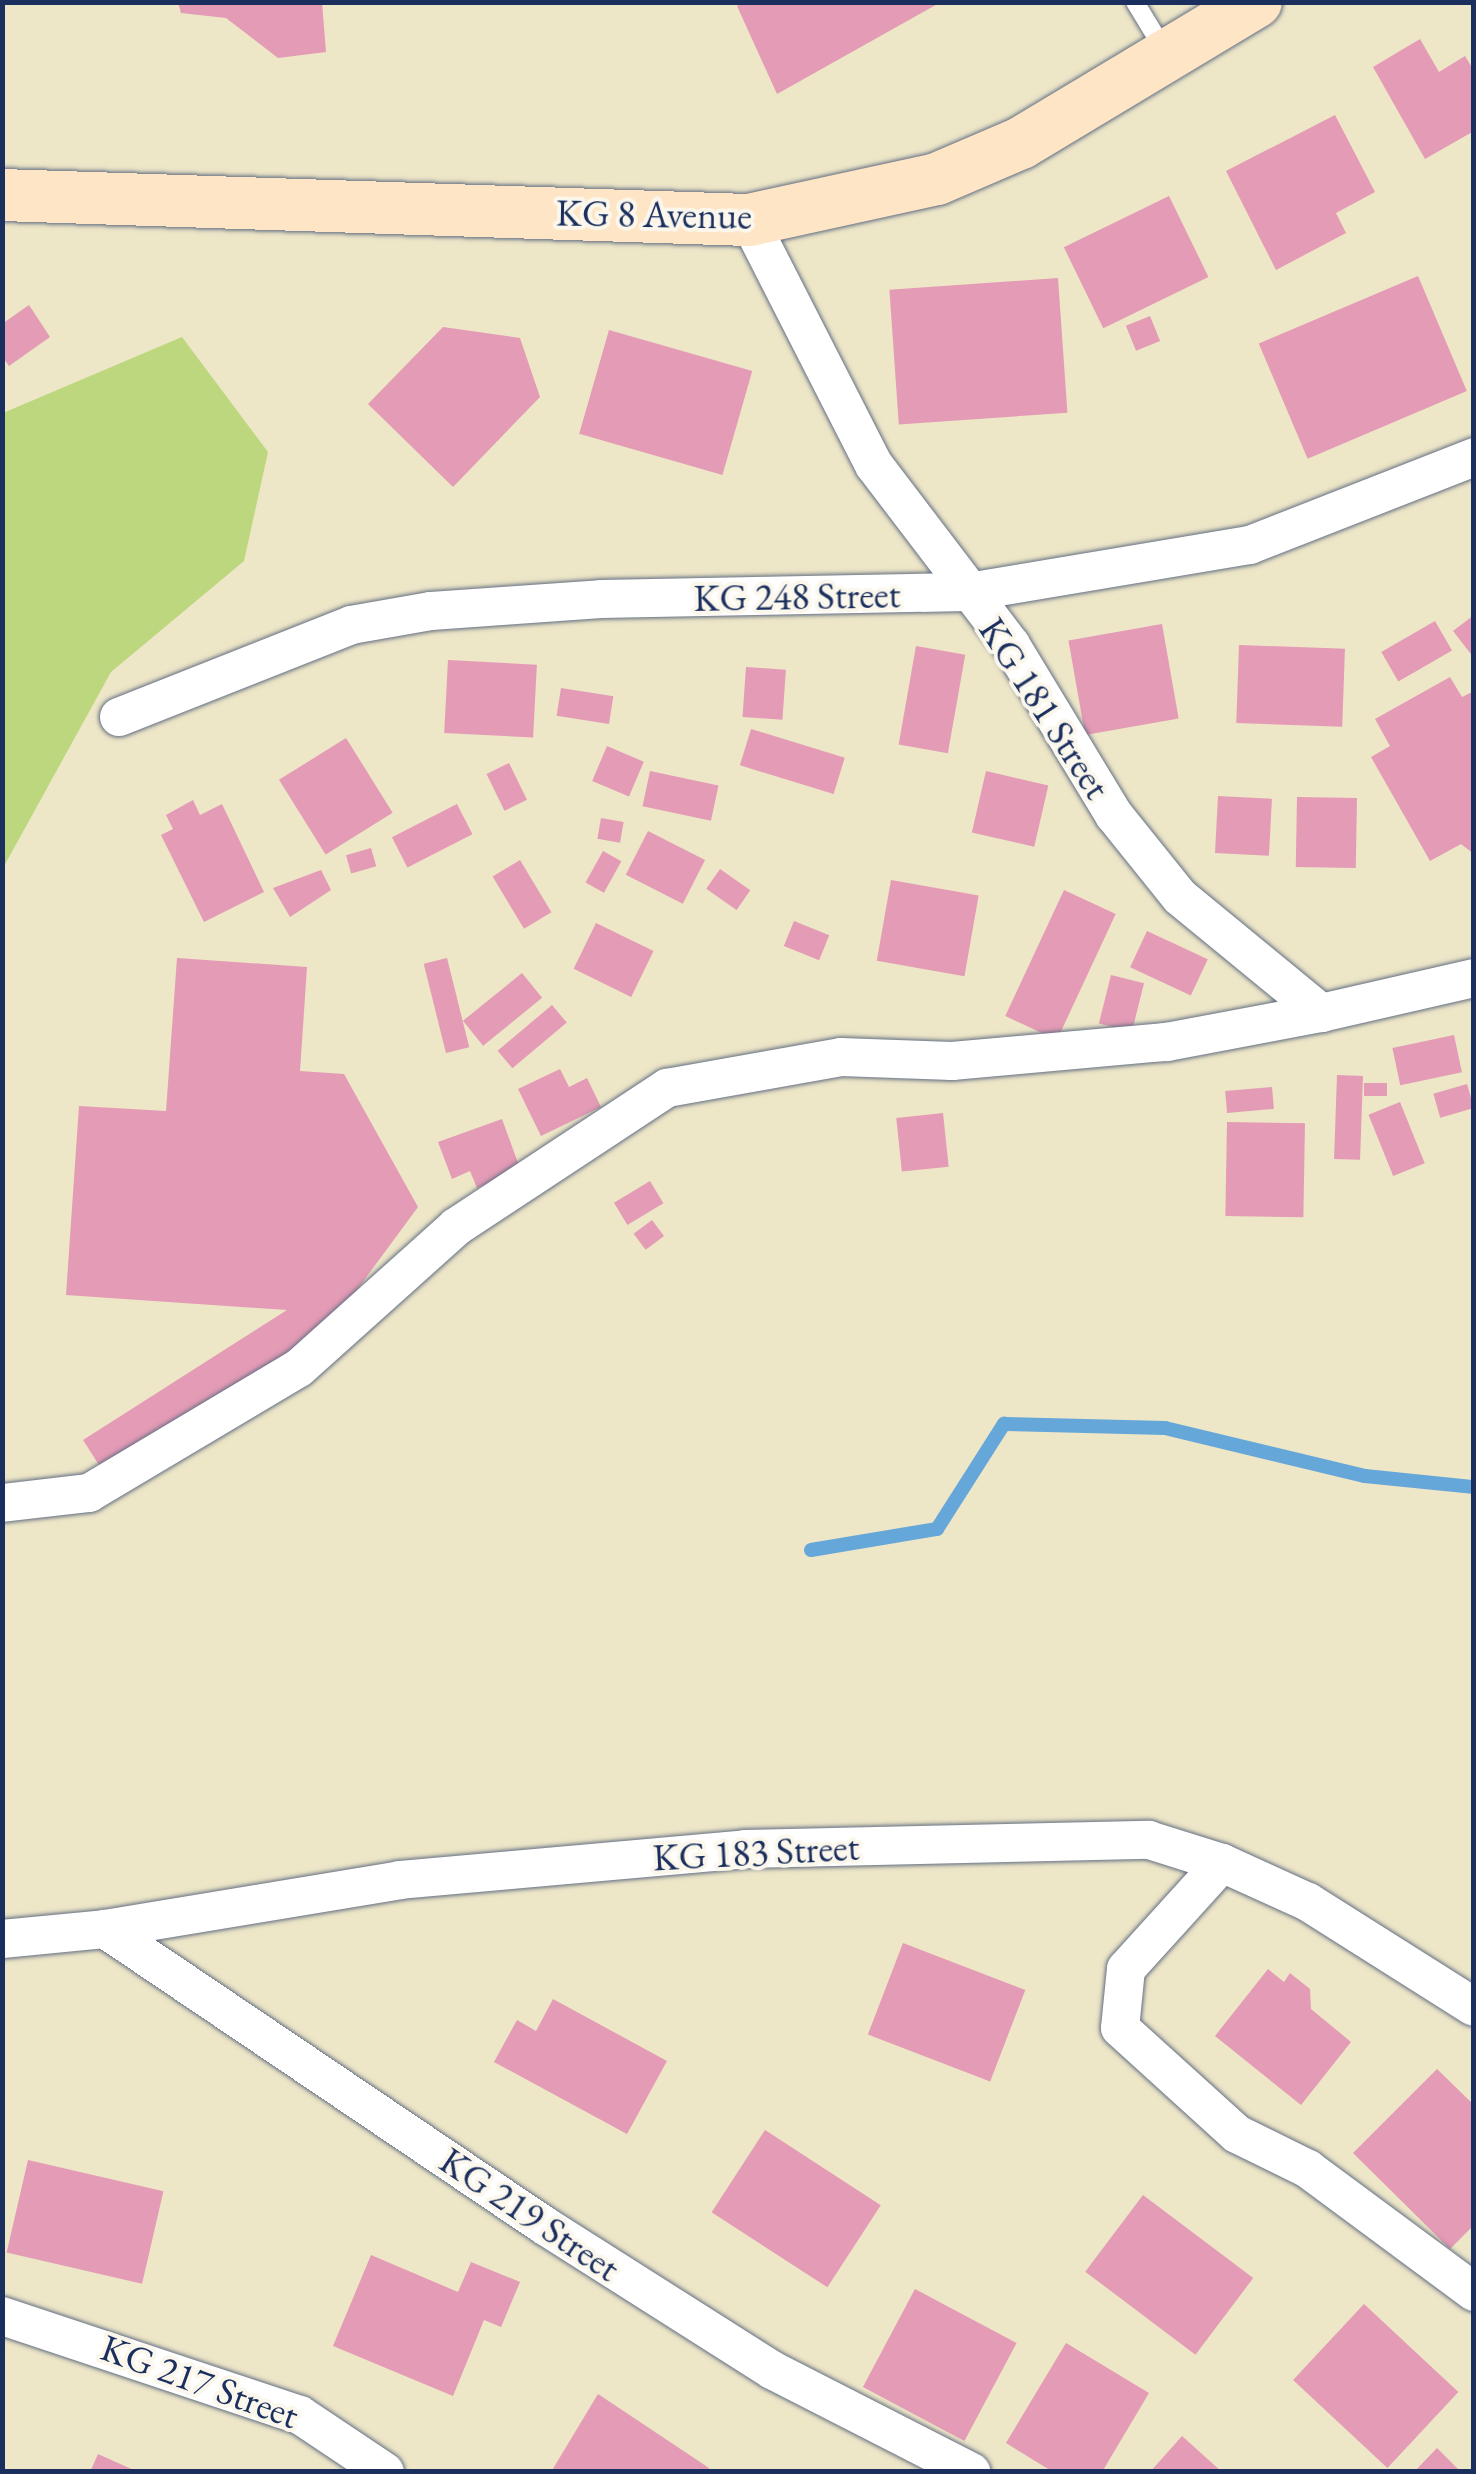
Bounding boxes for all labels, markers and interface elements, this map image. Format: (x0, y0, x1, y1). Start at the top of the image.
street label: KG 8 Avenue (556, 189, 752, 239)
street label: KG 248 Street (693, 571, 901, 621)
street label: KG 181 Street (970, 609, 1120, 807)
street label: KG 183 Street (651, 1824, 861, 1880)
street label: KG 219 Street (431, 2137, 629, 2291)
street label: KG 217 Street (95, 2324, 305, 2438)

